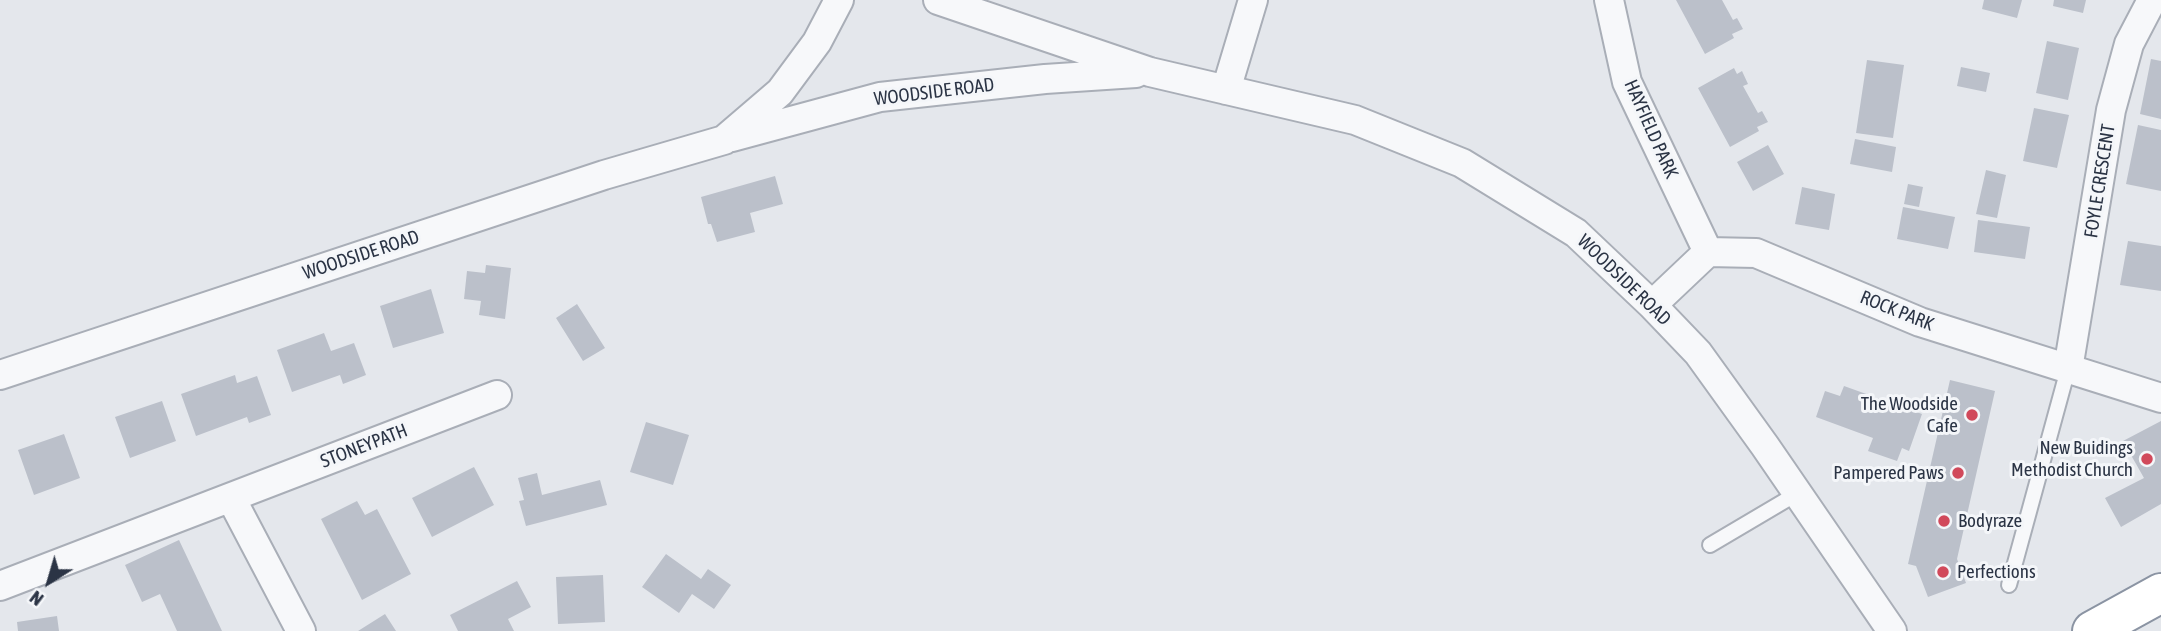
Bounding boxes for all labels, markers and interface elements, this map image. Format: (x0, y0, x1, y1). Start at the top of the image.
street label: WOODSIDE ROAD (873, 73, 995, 111)
street label: HAYFIELD PARK (1619, 76, 1683, 182)
street label: FOYLE CRESCENT (2080, 122, 2120, 240)
street label: WOODSIDE ROAD (300, 225, 422, 285)
street label: WOODSIDE ROAD (1573, 230, 1675, 330)
street label: ROCK PARK (1857, 286, 1937, 336)
place label: The Woodside Cafe (1861, 393, 1958, 437)
marker: The Woodside Cafe (1964, 407, 1980, 423)
street label: STONEYPATH (317, 419, 411, 473)
place label: New Buidings Methodist Church (2011, 437, 2133, 481)
marker: New Buidings Methodist Church (2139, 451, 2155, 467)
place label: Pampered Paws (1833, 462, 1944, 484)
marker: Pampered Paws (1950, 465, 1966, 481)
place label: Bodyraze (1958, 510, 2022, 532)
marker: Bodyraze (1936, 513, 1952, 529)
north arrow (14, 547, 84, 617)
place label: Perfections (1957, 561, 2036, 583)
marker: Perfections (1935, 564, 1951, 580)
text: N (25, 587, 47, 611)

